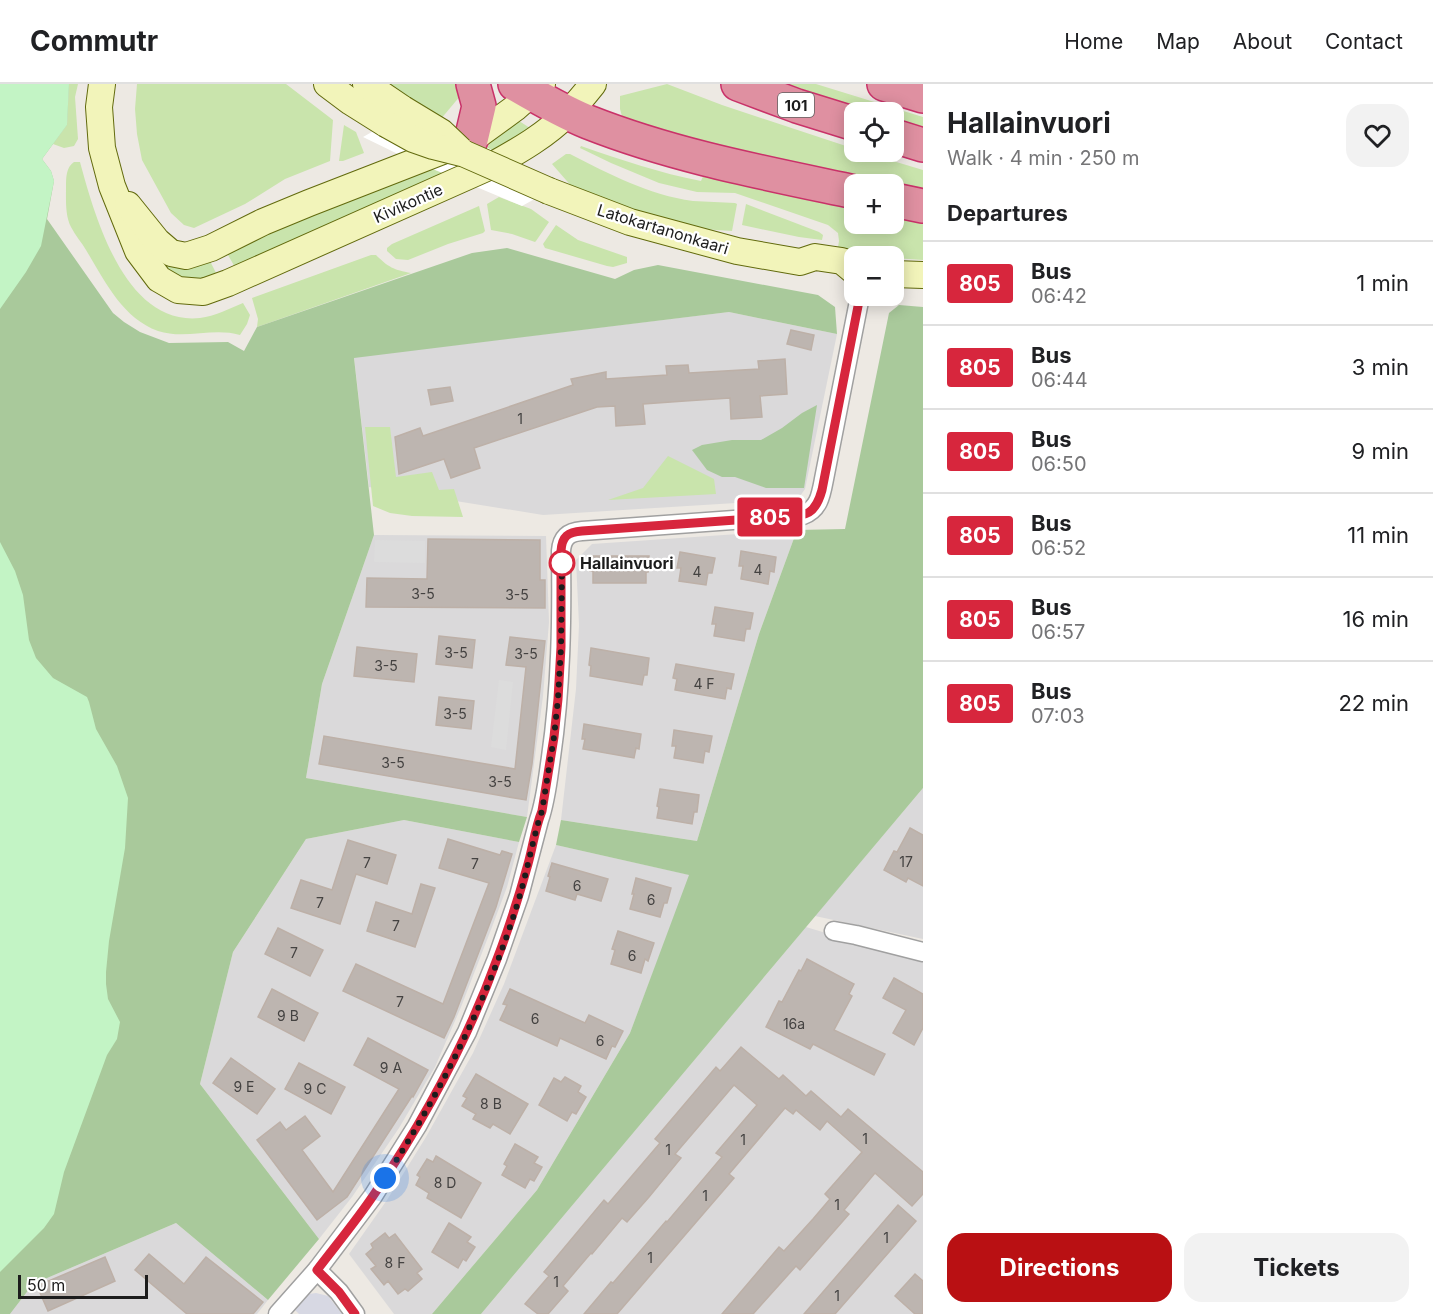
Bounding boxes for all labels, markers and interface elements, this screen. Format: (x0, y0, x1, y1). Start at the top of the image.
text: Commutr (30, 24, 158, 58)
text: Home (1064, 29, 1123, 54)
text: Map (1156, 29, 1200, 54)
text: About (1233, 29, 1292, 54)
text: Contact (1325, 29, 1403, 54)
road number: 101 (778, 93, 814, 117)
map controls (844, 102, 904, 306)
button: locate (844, 102, 904, 162)
button: heart (1346, 104, 1409, 167)
text: Hallainvuori (947, 106, 1111, 140)
text: Walk · 4 min · 250 m (947, 146, 1140, 170)
button: + (844, 174, 904, 234)
street label: Kivikontie (370, 179, 446, 227)
street label: Latokartanonkaari (595, 199, 731, 259)
text: Departures (947, 200, 1068, 226)
button: − (844, 246, 904, 306)
text: Bus (1031, 258, 1072, 284)
text: 1 min (1356, 270, 1409, 296)
text: 805 (959, 271, 1001, 296)
text: 06:42 (1031, 284, 1087, 308)
text: Bus (1031, 342, 1072, 368)
text: 3 min (1352, 354, 1409, 380)
text: 805 (959, 355, 1001, 380)
text: 06:44 (1031, 368, 1088, 392)
house number: 1 (517, 410, 523, 427)
text: Bus (1031, 426, 1072, 452)
text: 9 min (1352, 438, 1409, 464)
text: 805 (959, 439, 1001, 464)
text: 06:50 (1031, 452, 1087, 476)
line badge: 805 (736, 498, 804, 536)
text: 805 (749, 505, 791, 530)
text: Bus (1031, 510, 1072, 536)
text: 11 min (1347, 522, 1409, 548)
text: 805 (959, 523, 1001, 548)
text: 06:52 (1031, 536, 1086, 560)
marker: Hallainvuori (549, 550, 575, 576)
place label: Hallainvuori (580, 553, 674, 573)
house number: 4 (753, 561, 763, 578)
house number: 4 (692, 563, 702, 580)
house number: 3-5 (411, 585, 435, 602)
house number: 3-5 (505, 586, 529, 603)
text: Bus (1031, 594, 1072, 620)
text: 16 min (1343, 606, 1409, 632)
text: 805 (959, 607, 1001, 632)
text: 06:57 (1031, 620, 1085, 644)
house number: 3-5 (444, 644, 468, 661)
house number: 3-5 (514, 645, 538, 662)
house number: 3-5 (374, 657, 398, 674)
house number: 4 F (693, 675, 715, 692)
text: Bus (1031, 678, 1072, 704)
text: 22 min (1338, 690, 1409, 716)
text: 805 (959, 691, 1001, 716)
text: 07:03 (1031, 704, 1085, 728)
house number: 3-5 (443, 705, 467, 722)
house number: 3-5 (381, 754, 405, 771)
house number: 3-5 (488, 773, 512, 790)
house number: 17 (899, 853, 913, 870)
house number: 7 (363, 854, 371, 871)
house number: 7 (471, 855, 479, 872)
house number: 6 (573, 877, 581, 894)
house number: 6 (647, 891, 655, 908)
house number: 7 (316, 894, 324, 911)
house number: 7 (392, 917, 400, 934)
house number: 7 (290, 944, 298, 961)
house number: 6 (628, 947, 636, 964)
house number: 7 (396, 993, 404, 1010)
house number: 9 B (277, 1007, 299, 1024)
house number: 6 (531, 1010, 539, 1027)
house number: 16a (783, 1015, 805, 1032)
house number: 6 (596, 1032, 604, 1049)
house number: 9 A (380, 1059, 402, 1076)
house number: 9 E (233, 1078, 255, 1095)
house number: 9 C (304, 1080, 326, 1097)
house number: 8 B (480, 1095, 502, 1112)
house number: 1 (862, 1130, 868, 1147)
house number: 1 (740, 1131, 746, 1148)
house number: 1 (665, 1141, 671, 1158)
your location (370, 1163, 400, 1193)
house number: 8 D (434, 1174, 456, 1191)
house number: 1 (702, 1187, 708, 1204)
house number: 1 (834, 1196, 840, 1213)
house number: 1 (883, 1229, 889, 1246)
button: Directions (947, 1233, 1172, 1302)
button: Tickets (1184, 1233, 1409, 1302)
house number: 1 (647, 1249, 653, 1266)
house number: 8 F (385, 1254, 405, 1271)
scale bar (18, 1272, 148, 1300)
house number: 1 (553, 1273, 559, 1290)
text: 50 m (27, 1275, 65, 1295)
house number: 1 (834, 1287, 840, 1304)

